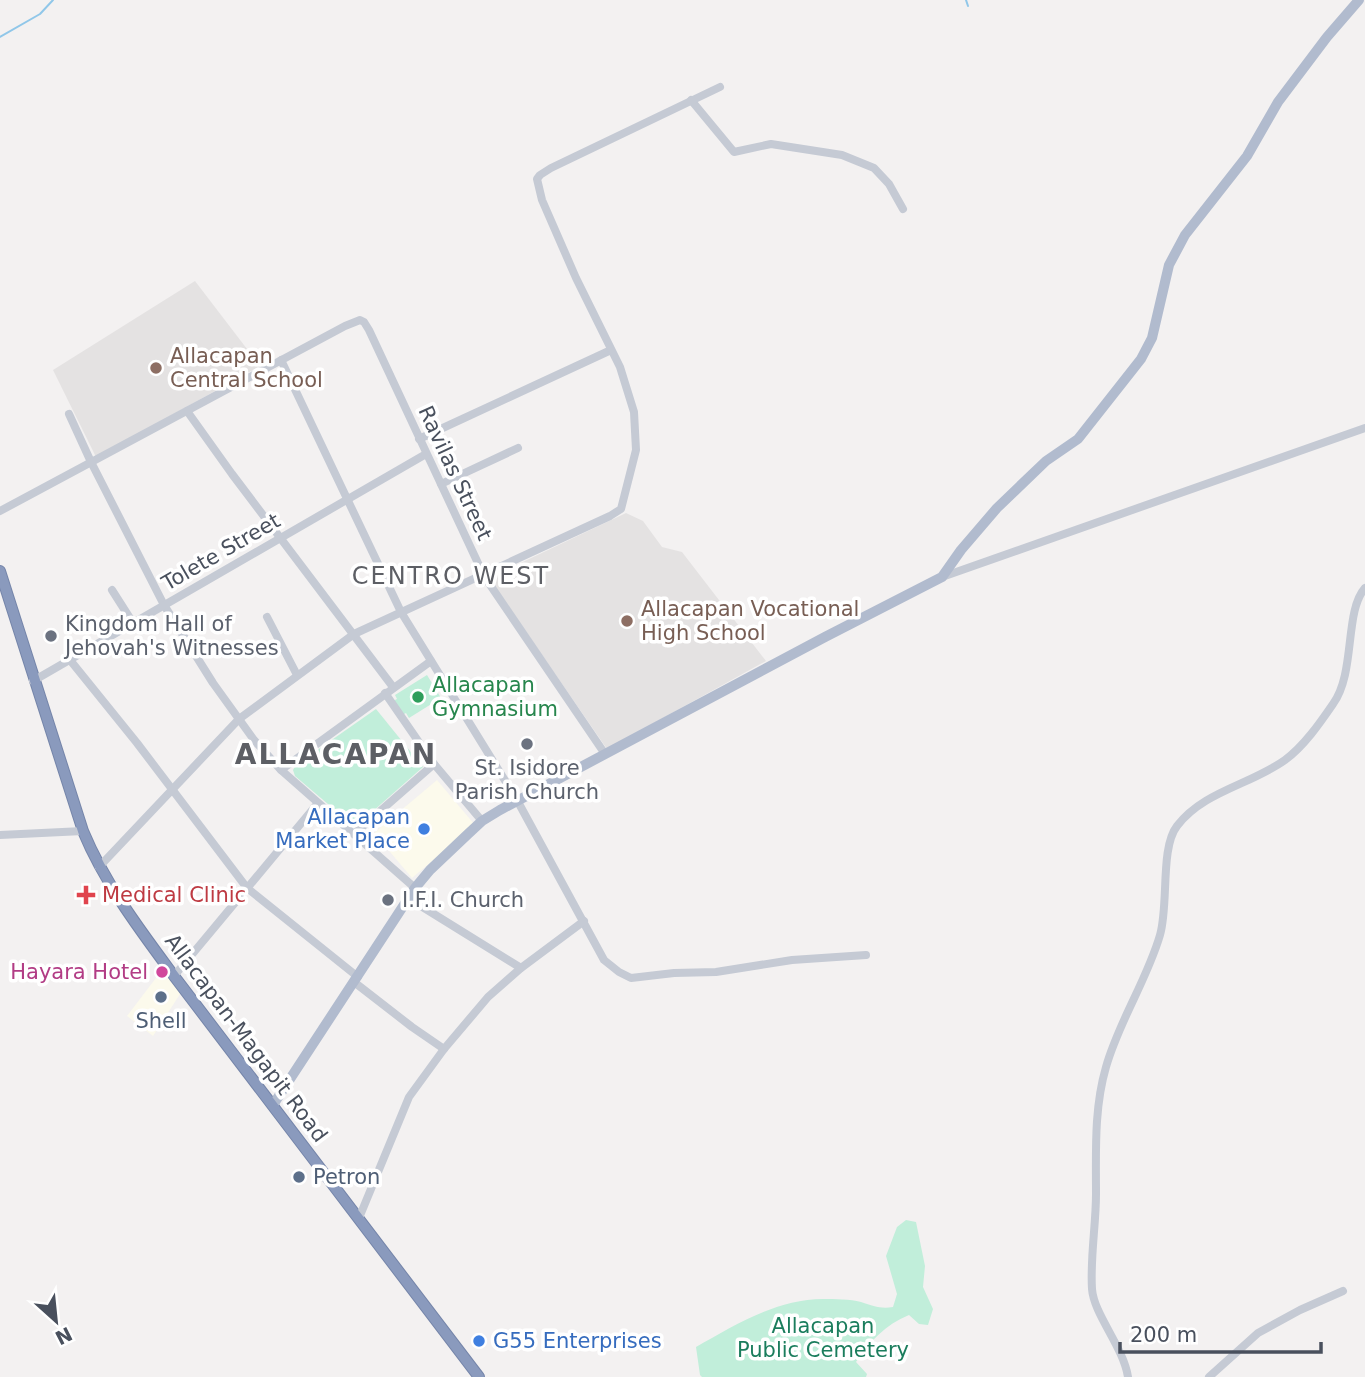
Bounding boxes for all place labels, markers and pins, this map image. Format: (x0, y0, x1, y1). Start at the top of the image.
place label: Allacapan Central School (170, 344, 323, 392)
marker: Allacapan Central School (148, 360, 164, 376)
place label: Allacapan Vocational High School (641, 597, 859, 645)
place label: Kingdom Hall of Jehovah's Witnesses (63, 612, 279, 660)
marker: Allacapan Vocational High School (619, 613, 635, 629)
marker: Kingdom Hall of Jehovah's Witnesses (43, 628, 59, 644)
place label: Allacapan Gymnasium (432, 673, 558, 721)
marker: Allacapan Gymnasium (410, 689, 426, 705)
marker: St. Isidore Parish Church (519, 736, 535, 752)
place label: St. Isidore Parish Church (455, 756, 599, 804)
place label: Allacapan Market Place (275, 805, 410, 853)
marker: Allacapan Market Place (416, 821, 432, 837)
place label: Medical Clinic (102, 883, 246, 907)
marker: Medical Clinic (76, 885, 96, 905)
place label: I.F.I. Church (402, 888, 524, 912)
marker: I.F.I. Church (380, 892, 396, 908)
place label: Hayara Hotel (10, 960, 148, 984)
marker: Hayara Hotel (154, 964, 170, 980)
marker: Shell (153, 989, 169, 1005)
place label: Shell (135, 1009, 187, 1033)
place label: Petron (313, 1165, 380, 1189)
marker: Petron (291, 1169, 307, 1185)
place label: G55 Enterprises (493, 1329, 662, 1353)
marker: G55 Enterprises (471, 1333, 487, 1349)

